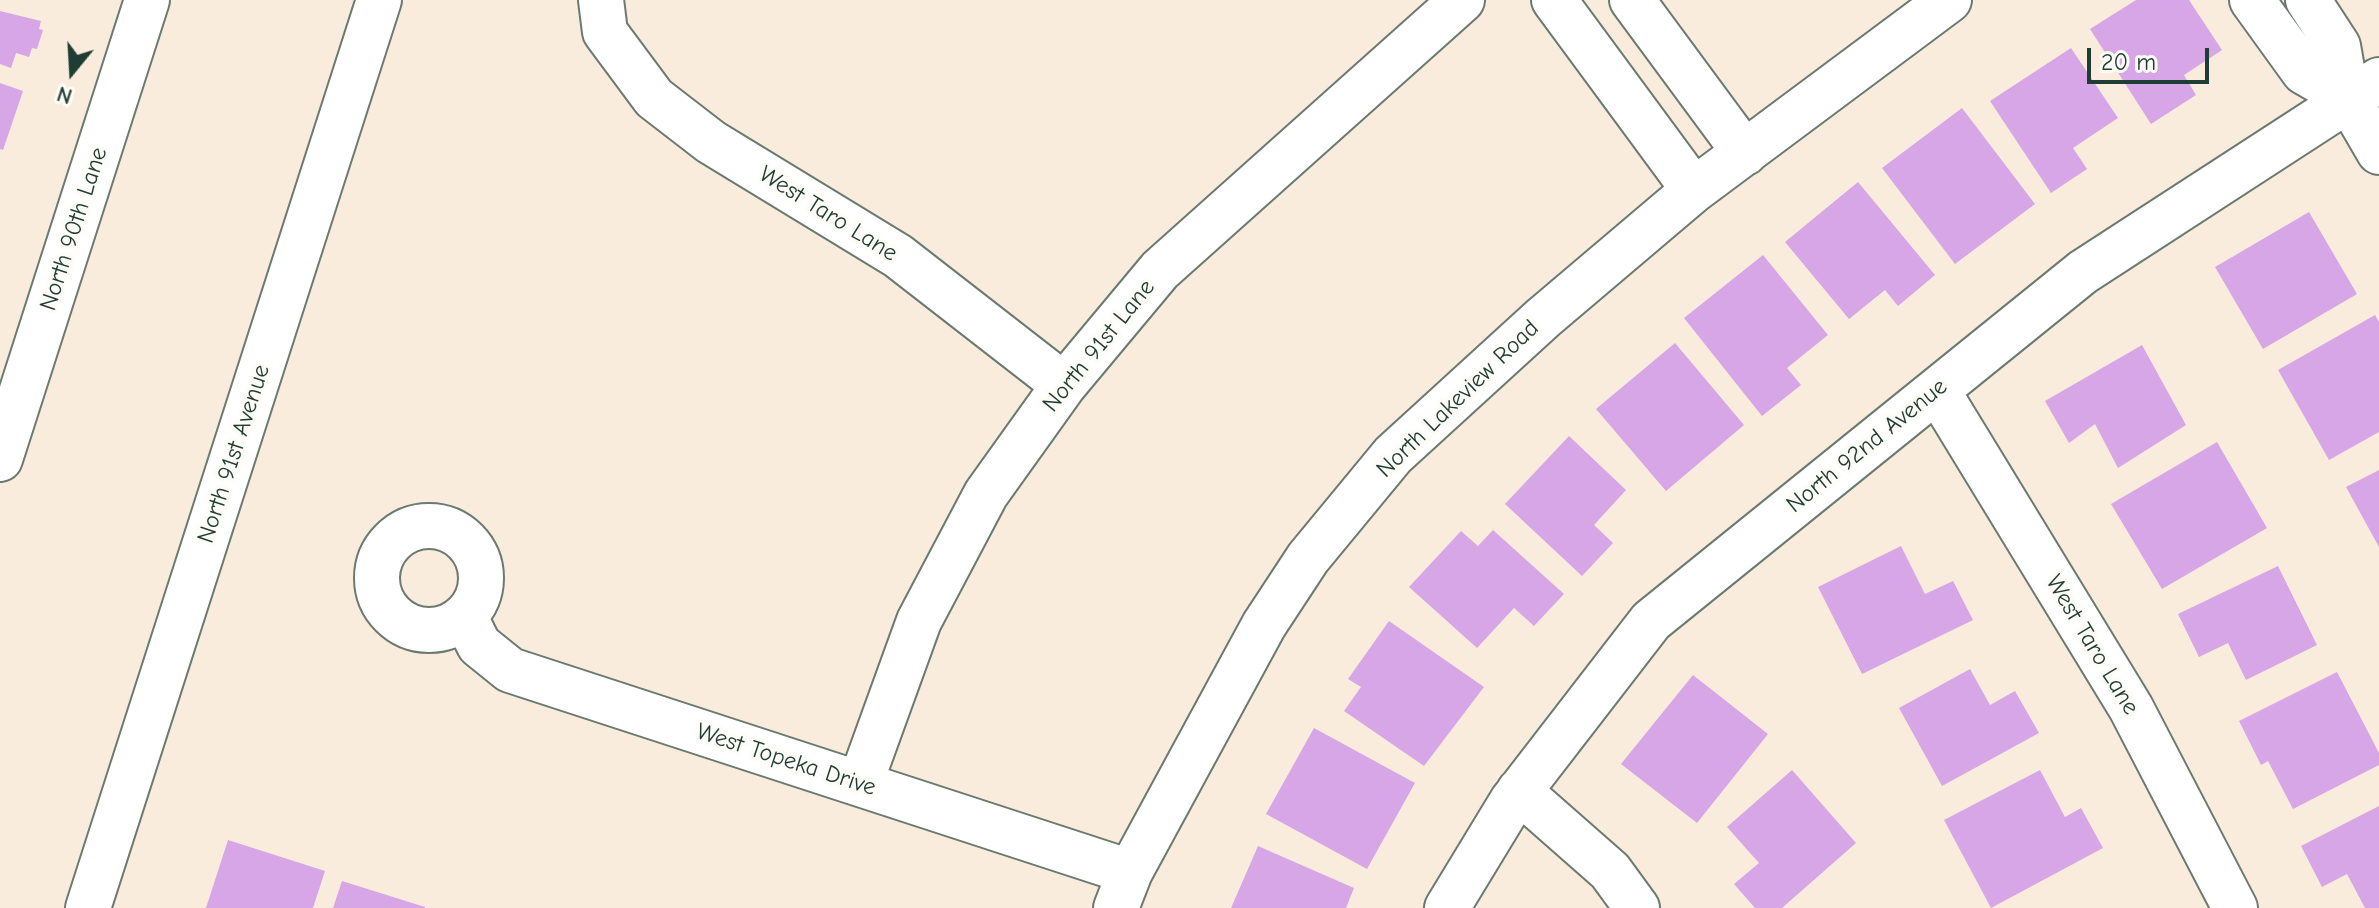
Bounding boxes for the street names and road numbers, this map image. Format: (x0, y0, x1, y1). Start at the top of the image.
street label: North 90th Lane (34, 144, 114, 314)
street label: West Taro Lane (753, 160, 903, 268)
street label: North 91st Lane (1037, 274, 1161, 418)
street label: North Lakeview Road (1371, 314, 1545, 484)
street label: North 91st Avenue (192, 361, 276, 547)
street label: North 92nd Avenue (1781, 372, 1953, 520)
street label: West Taro Lane (2039, 570, 2145, 720)
street label: West Topeka Drive (693, 717, 879, 803)

